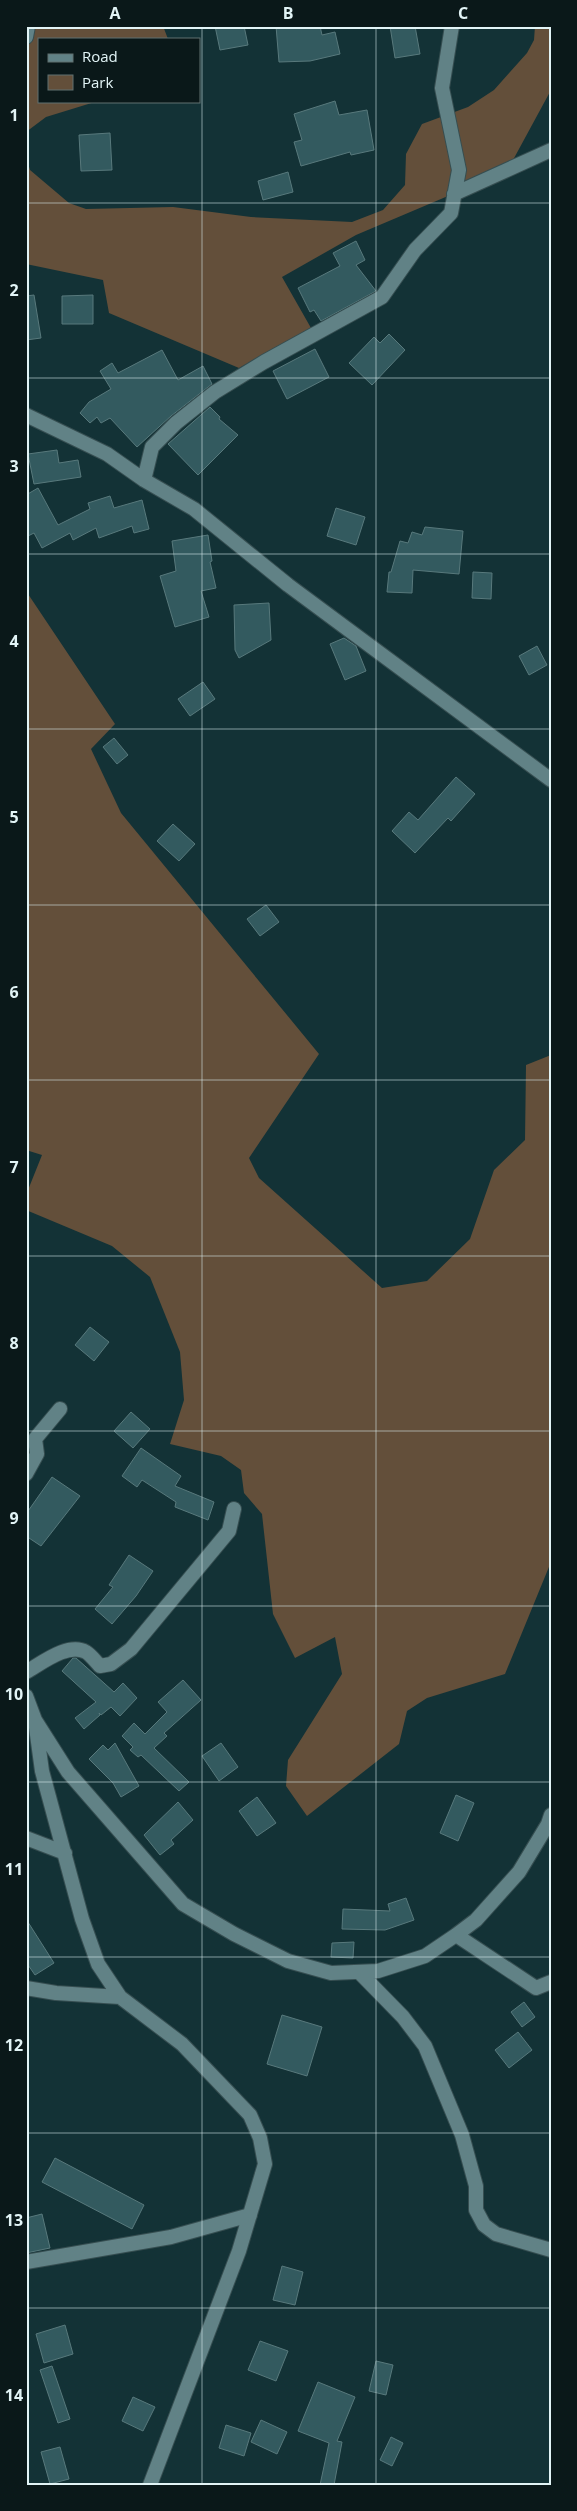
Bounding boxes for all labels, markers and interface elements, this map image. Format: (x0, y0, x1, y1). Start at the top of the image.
text: A (109, 2, 121, 24)
text: B (283, 2, 293, 24)
text: C (458, 2, 468, 24)
legend (38, 38, 200, 102)
text: Road (82, 46, 118, 66)
text: Park (82, 72, 113, 92)
text: 1 (9, 104, 19, 126)
text: 2 (9, 279, 19, 301)
text: 3 (9, 455, 19, 477)
text: 4 (9, 630, 19, 652)
text: 5 (9, 806, 19, 828)
text: 6 (9, 981, 19, 1003)
text: 7 (9, 1156, 19, 1178)
text: 8 (9, 1332, 19, 1354)
text: 9 (9, 1507, 19, 1529)
text: 10 (5, 1683, 23, 1705)
text: 11 (5, 1858, 23, 1880)
text: 12 (5, 2034, 23, 2056)
text: 13 (5, 2209, 23, 2231)
text: 14 (5, 2384, 23, 2406)

